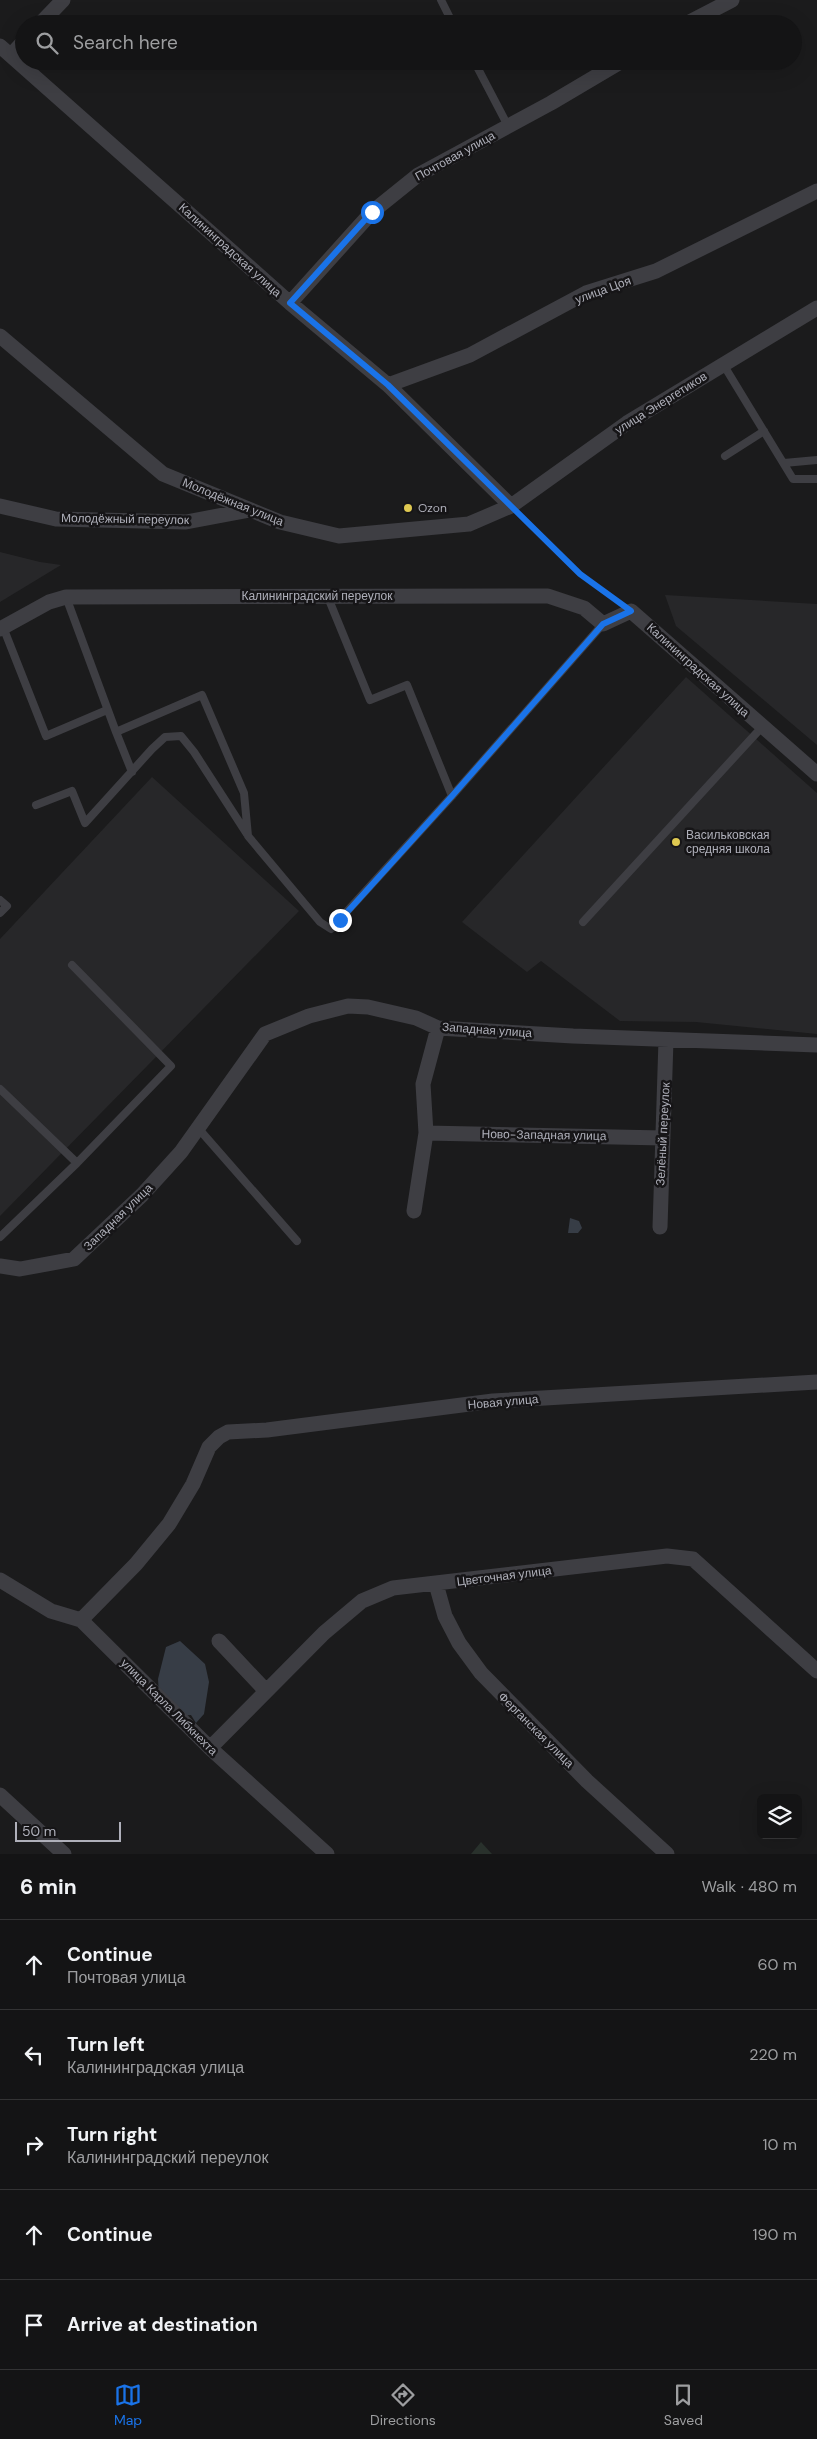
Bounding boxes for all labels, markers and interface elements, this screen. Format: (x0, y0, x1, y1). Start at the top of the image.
search box (15, 15, 802, 70)
icon: search (33, 29, 61, 57)
text: Search here (73, 30, 178, 55)
street label: Почтовая улица (412, 127, 498, 185)
street label: Калининградская улица (175, 200, 285, 301)
route start (361, 201, 384, 224)
street label: улица Цоя (573, 273, 633, 307)
street label: улица Энергетиков (612, 368, 710, 438)
street label: Молодёжная улица (180, 474, 286, 530)
place label: Ozon (418, 500, 447, 516)
marker: Ozon (402, 502, 414, 514)
street label: Молодёжный переулок (61, 510, 190, 528)
street label: Калининградский переулок (241, 588, 393, 604)
street label: Калининградская улица (643, 620, 753, 721)
place label: Васильковская средняя школа (686, 827, 770, 857)
marker: Васильковская средняя школа (670, 836, 682, 848)
route end (329, 909, 352, 932)
street label: Западная улица (442, 1019, 533, 1041)
street label: Зелёный переулок (652, 1081, 674, 1186)
street label: Ново-Западная улица (481, 1126, 607, 1144)
street label: Западная улица (80, 1180, 156, 1254)
street label: Новая улица (467, 1391, 539, 1413)
street label: Цветочная улица (456, 1562, 553, 1590)
street label: улица Карла Либкнехта (117, 1655, 221, 1759)
street label: Ферганская улица (495, 1689, 578, 1772)
map controls (757, 1794, 802, 1839)
button: layers (757, 1794, 802, 1839)
scale bar (15, 1819, 121, 1842)
text: 50 m (22, 1822, 56, 1840)
text: 6 min (20, 1873, 77, 1901)
text: Walk · 480 m (701, 1876, 797, 1897)
text: Continue (67, 1942, 153, 1967)
icon: ahead (20, 1951, 48, 1979)
text: 60 m (757, 1954, 797, 1975)
text: Почтовая улица (67, 1967, 186, 1988)
text: Turn left (67, 2032, 145, 2057)
icon: left (20, 2041, 48, 2069)
text: 220 m (749, 2044, 797, 2065)
text: Калининградская улица (67, 2057, 244, 2078)
text: Turn right (67, 2122, 157, 2147)
icon: right (20, 2131, 48, 2159)
text: 10 m (763, 2134, 797, 2155)
text: Калининградский переулок (67, 2147, 268, 2168)
icon: ahead (20, 2221, 48, 2249)
text: Continue (67, 2222, 153, 2247)
text: 190 m (753, 2224, 797, 2245)
icon: arrive (20, 2311, 48, 2339)
text: Arrive at destination (67, 2312, 258, 2337)
tab: Map (114, 2381, 142, 2429)
tab: Directions (370, 2381, 436, 2429)
tab: Saved (664, 2381, 703, 2429)

